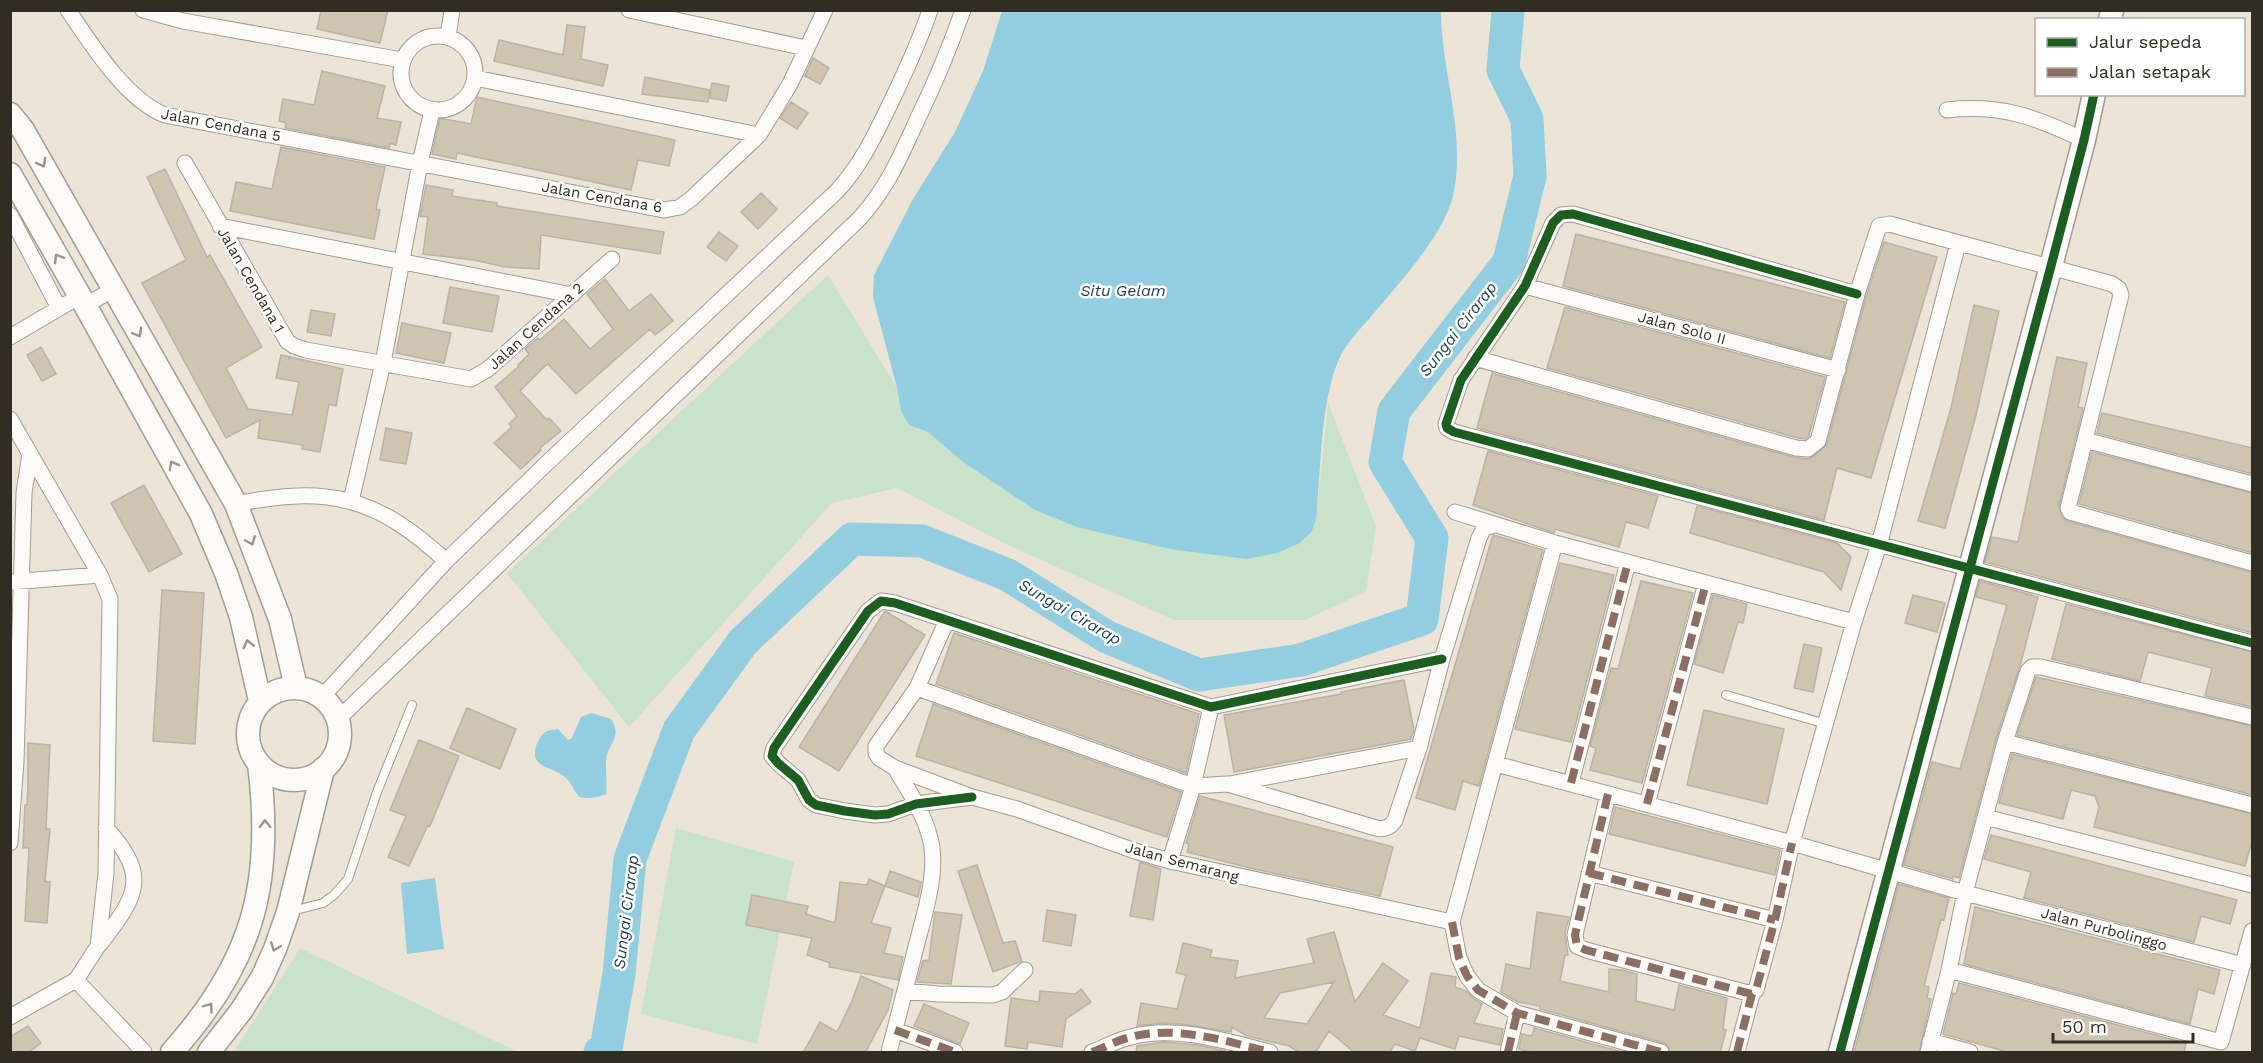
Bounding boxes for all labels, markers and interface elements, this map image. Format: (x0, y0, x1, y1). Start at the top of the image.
legend (2035, 18, 2245, 96)
text: Jalur sepeda (2089, 31, 2202, 52)
text: Jalan setapak (2089, 61, 2211, 82)
street label: Jalan Cendana 5 (160, 105, 282, 145)
one-way arrow (35, 157, 46, 167)
street label: Jalan Cendana 6 (540, 178, 664, 216)
street label: Jalan Cendana 1 (214, 224, 288, 336)
one-way arrow (54, 254, 65, 264)
water label: Sungai Cirarap (1415, 278, 1501, 380)
street label: Jalan Cendana 2 (485, 279, 587, 373)
water label: Situ Gelam (1080, 281, 1166, 300)
street label: Jalan Solo II (1636, 308, 1728, 348)
one-way arrow (131, 327, 142, 337)
one-way arrow (169, 461, 180, 471)
one-way arrow (244, 535, 256, 546)
water label: Sungai Cirarap (1016, 575, 1124, 649)
one-way arrow (242, 639, 255, 649)
one-way arrow (258, 820, 271, 829)
street label: Jalan Semarang (1123, 838, 1241, 886)
water label: Sungai Cirarap (610, 854, 642, 970)
street label: Jalan Purbolinggo (2039, 903, 2169, 955)
one-way arrow (270, 942, 283, 952)
one-way arrow (202, 1003, 213, 1014)
scale bar (2053, 1006, 2192, 1044)
text: 50 m (2062, 1016, 2107, 1037)

